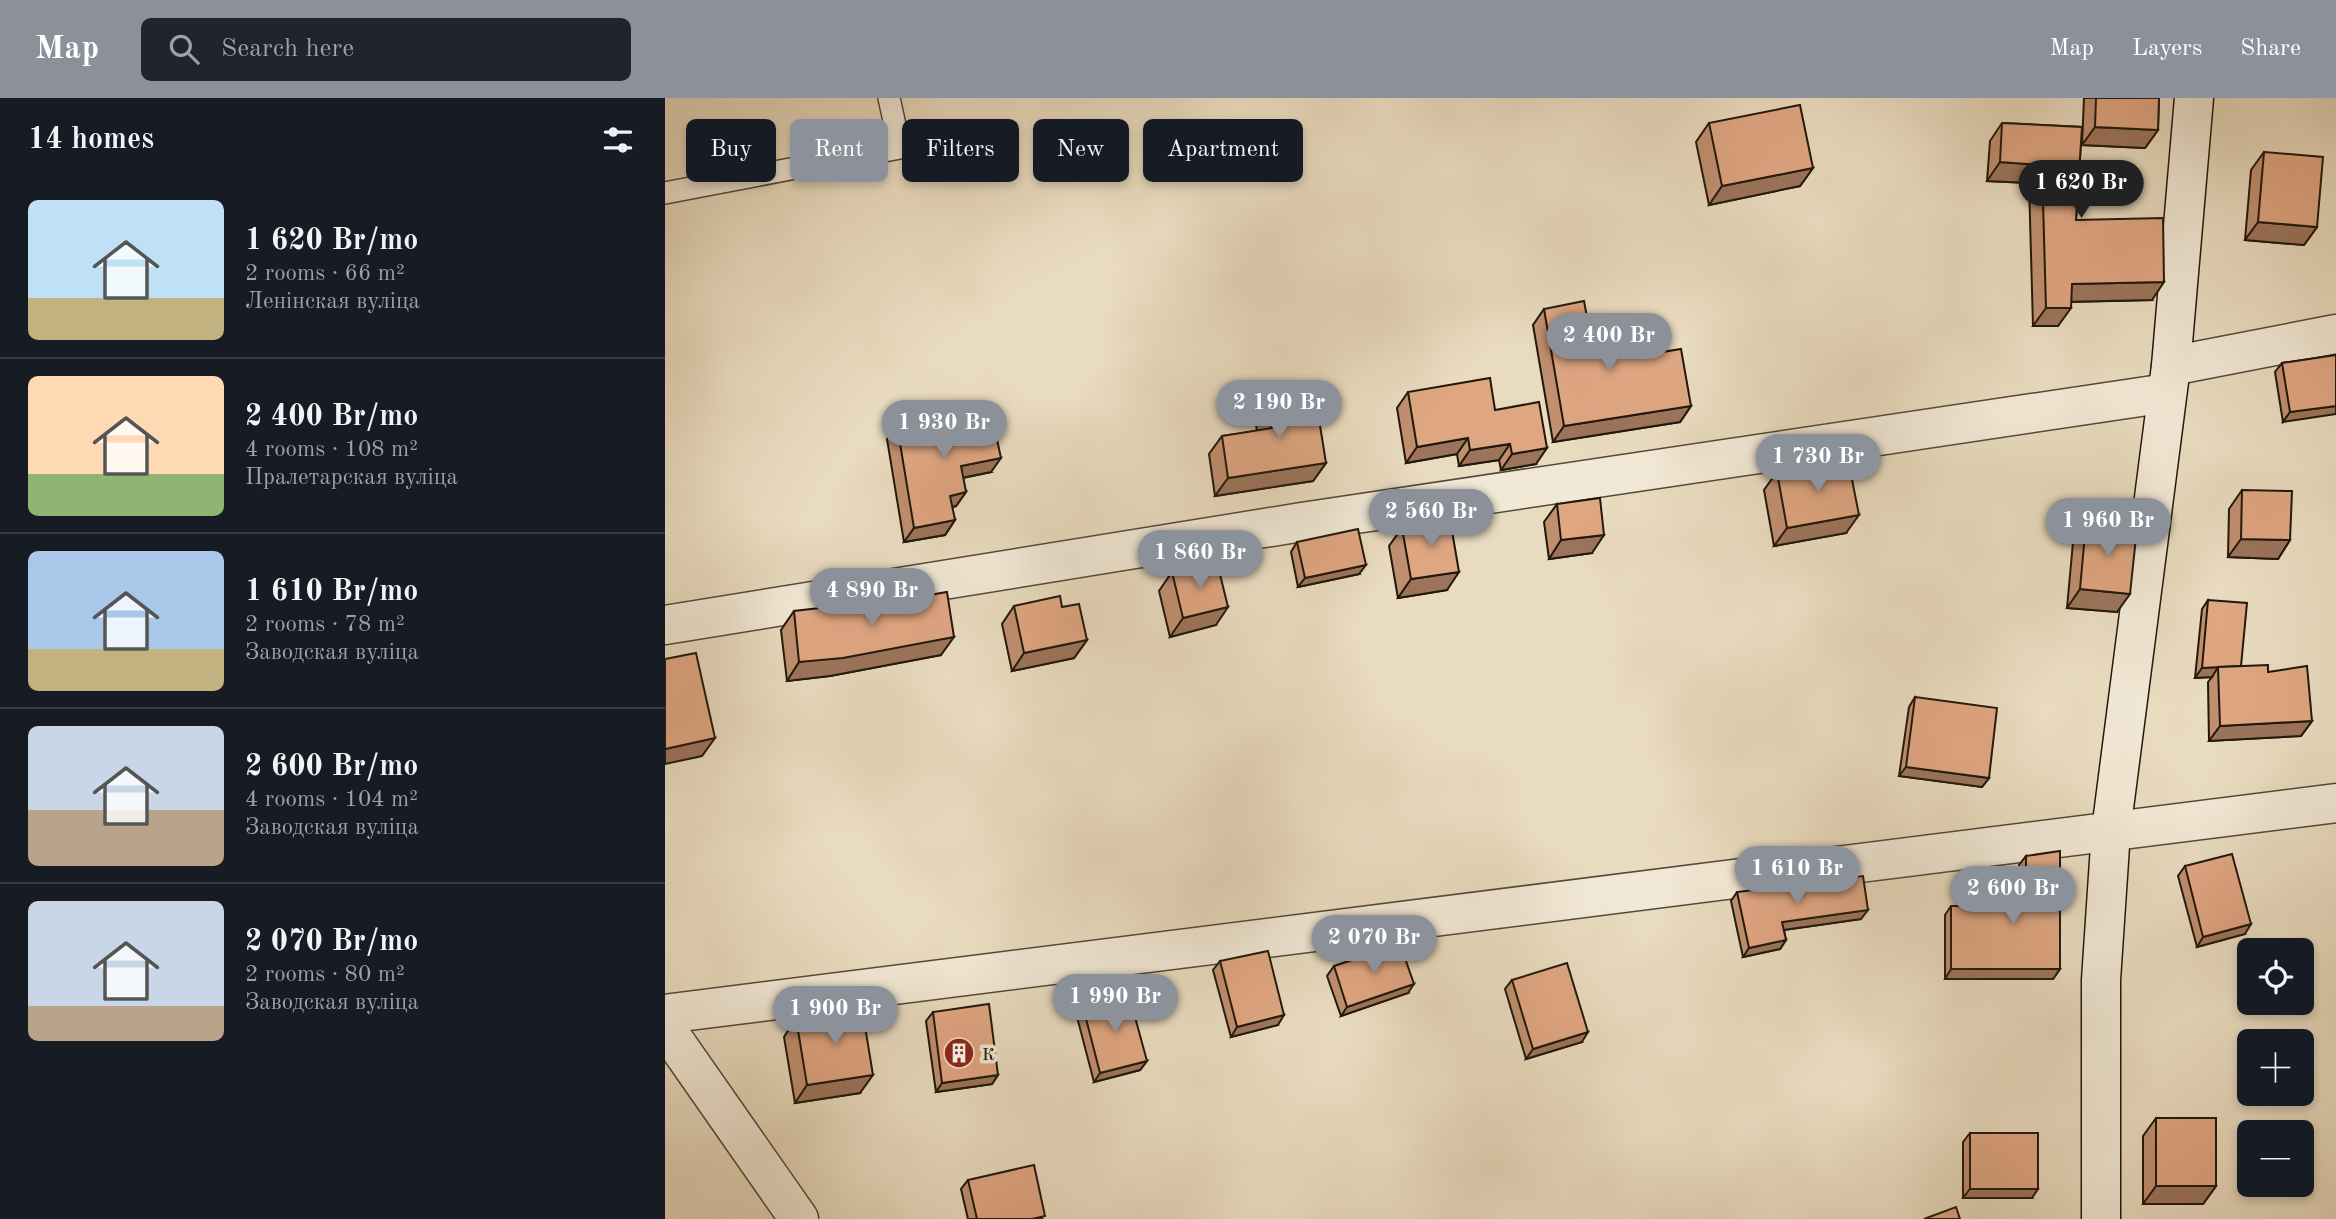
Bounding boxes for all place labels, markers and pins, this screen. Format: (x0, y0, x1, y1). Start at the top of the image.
pin: 1 620 Br (2009, 160, 2153, 220)
pin: 2 400 Br (1537, 314, 1681, 373)
pin: 2 190 Br (1207, 380, 1351, 440)
pin: 1 930 Br (872, 400, 1016, 460)
pin: 1 730 Br (1746, 434, 1890, 494)
pin: 2 560 Br (1359, 490, 1503, 549)
pin: 1 960 Br (2036, 498, 2180, 558)
pin: 1 860 Br (1128, 531, 1272, 590)
pin: 4 890 Br (800, 568, 944, 628)
pin: 1 610 Br (1725, 846, 1869, 906)
pin: 2 600 Br (1941, 866, 2085, 926)
pin: 2 070 Br (1302, 916, 1446, 975)
pin: 1 990 Br (1043, 974, 1187, 1034)
pin: 1 900 Br (763, 986, 907, 1046)
building icon: к (942, 1036, 976, 1070)
place label: к (982, 1040, 995, 1066)

